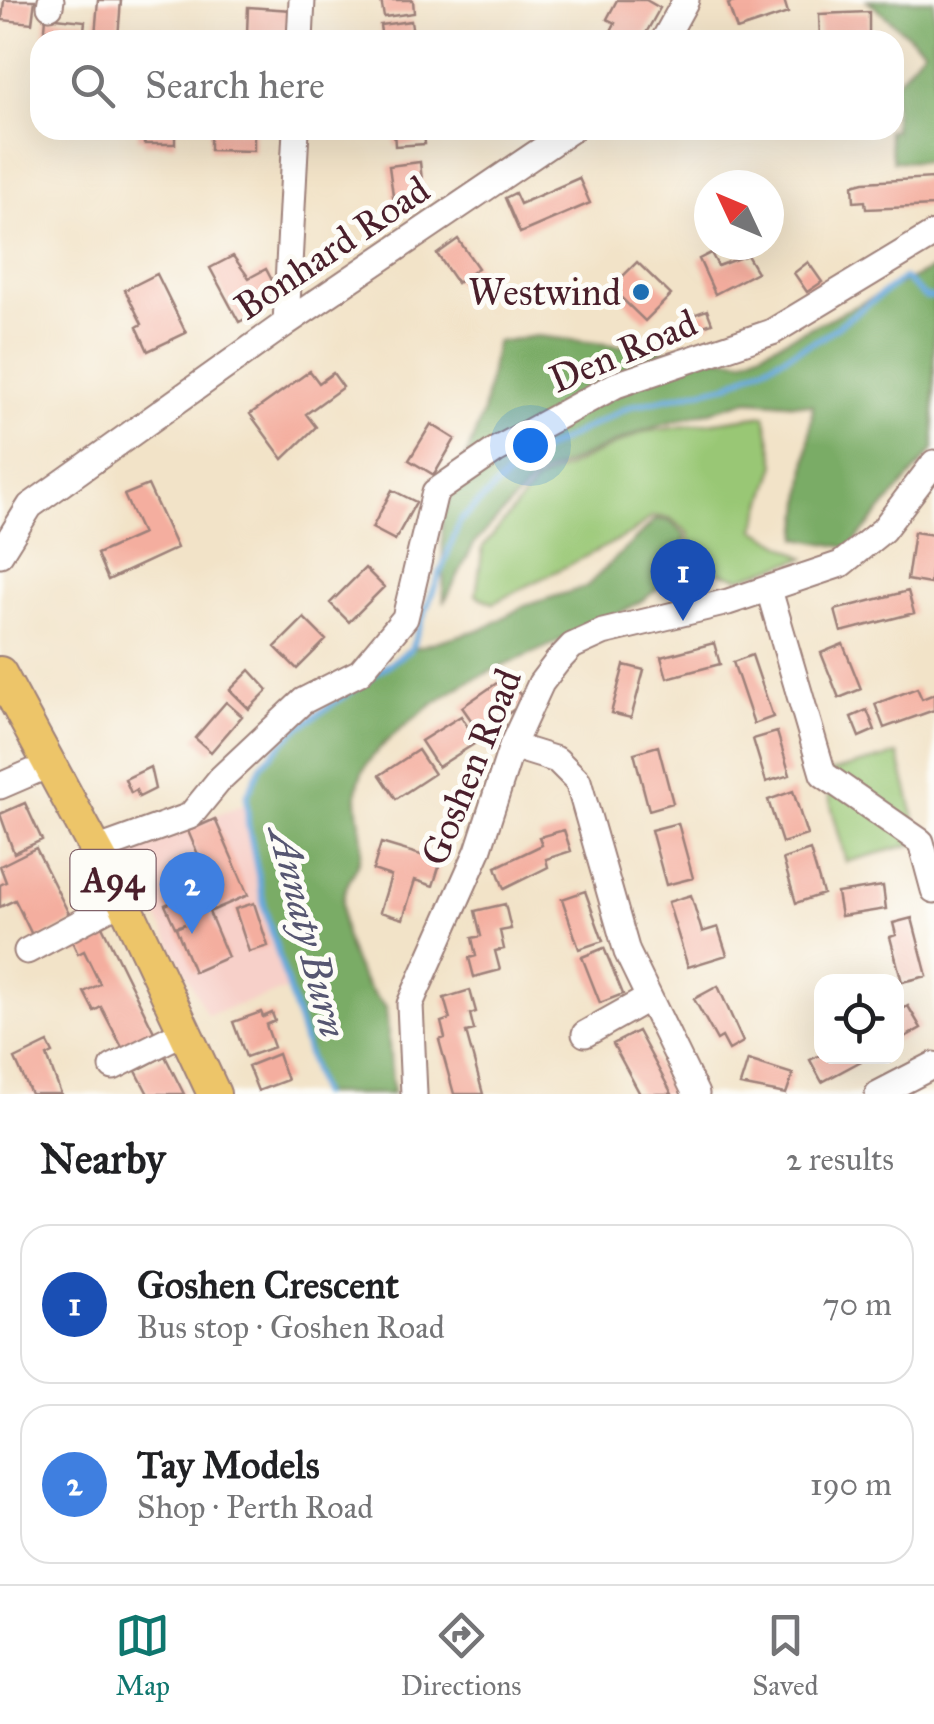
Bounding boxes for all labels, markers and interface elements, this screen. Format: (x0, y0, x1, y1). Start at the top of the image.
search box (30, 30, 904, 140)
icon: search (65, 58, 120, 113)
text: Search here (145, 62, 325, 108)
street label: Bonhard Road (226, 166, 438, 330)
north arrow (694, 170, 784, 260)
place label: Westwind (468, 269, 621, 315)
marker: Westwind (630, 281, 652, 303)
street label: Den Road (542, 299, 704, 403)
your location (505, 420, 556, 471)
pin: 1 (650, 538, 716, 621)
street label: Goshen Road (411, 662, 531, 872)
water label: Annaty Burn (257, 818, 358, 1043)
road number: A94 (70, 850, 156, 910)
pin: 2 (160, 852, 224, 934)
map controls (814, 974, 904, 1064)
button: locate (814, 974, 904, 1064)
text: Nearby (40, 1133, 165, 1185)
text: 2 results (786, 1140, 894, 1179)
text: Goshen Crescent (137, 1262, 399, 1308)
text: 1 (68, 1285, 81, 1324)
text: 70 m (823, 1285, 892, 1324)
text: Bus stop · Goshen Road (137, 1308, 445, 1347)
text: Tay Models (137, 1442, 320, 1488)
text: 2 (67, 1465, 82, 1504)
text: 190 m (810, 1465, 892, 1504)
text: Shop · Perth Road (137, 1488, 373, 1527)
tab: Map (115, 1608, 170, 1703)
tab: Directions (401, 1608, 522, 1703)
tab: Saved (752, 1608, 819, 1703)

